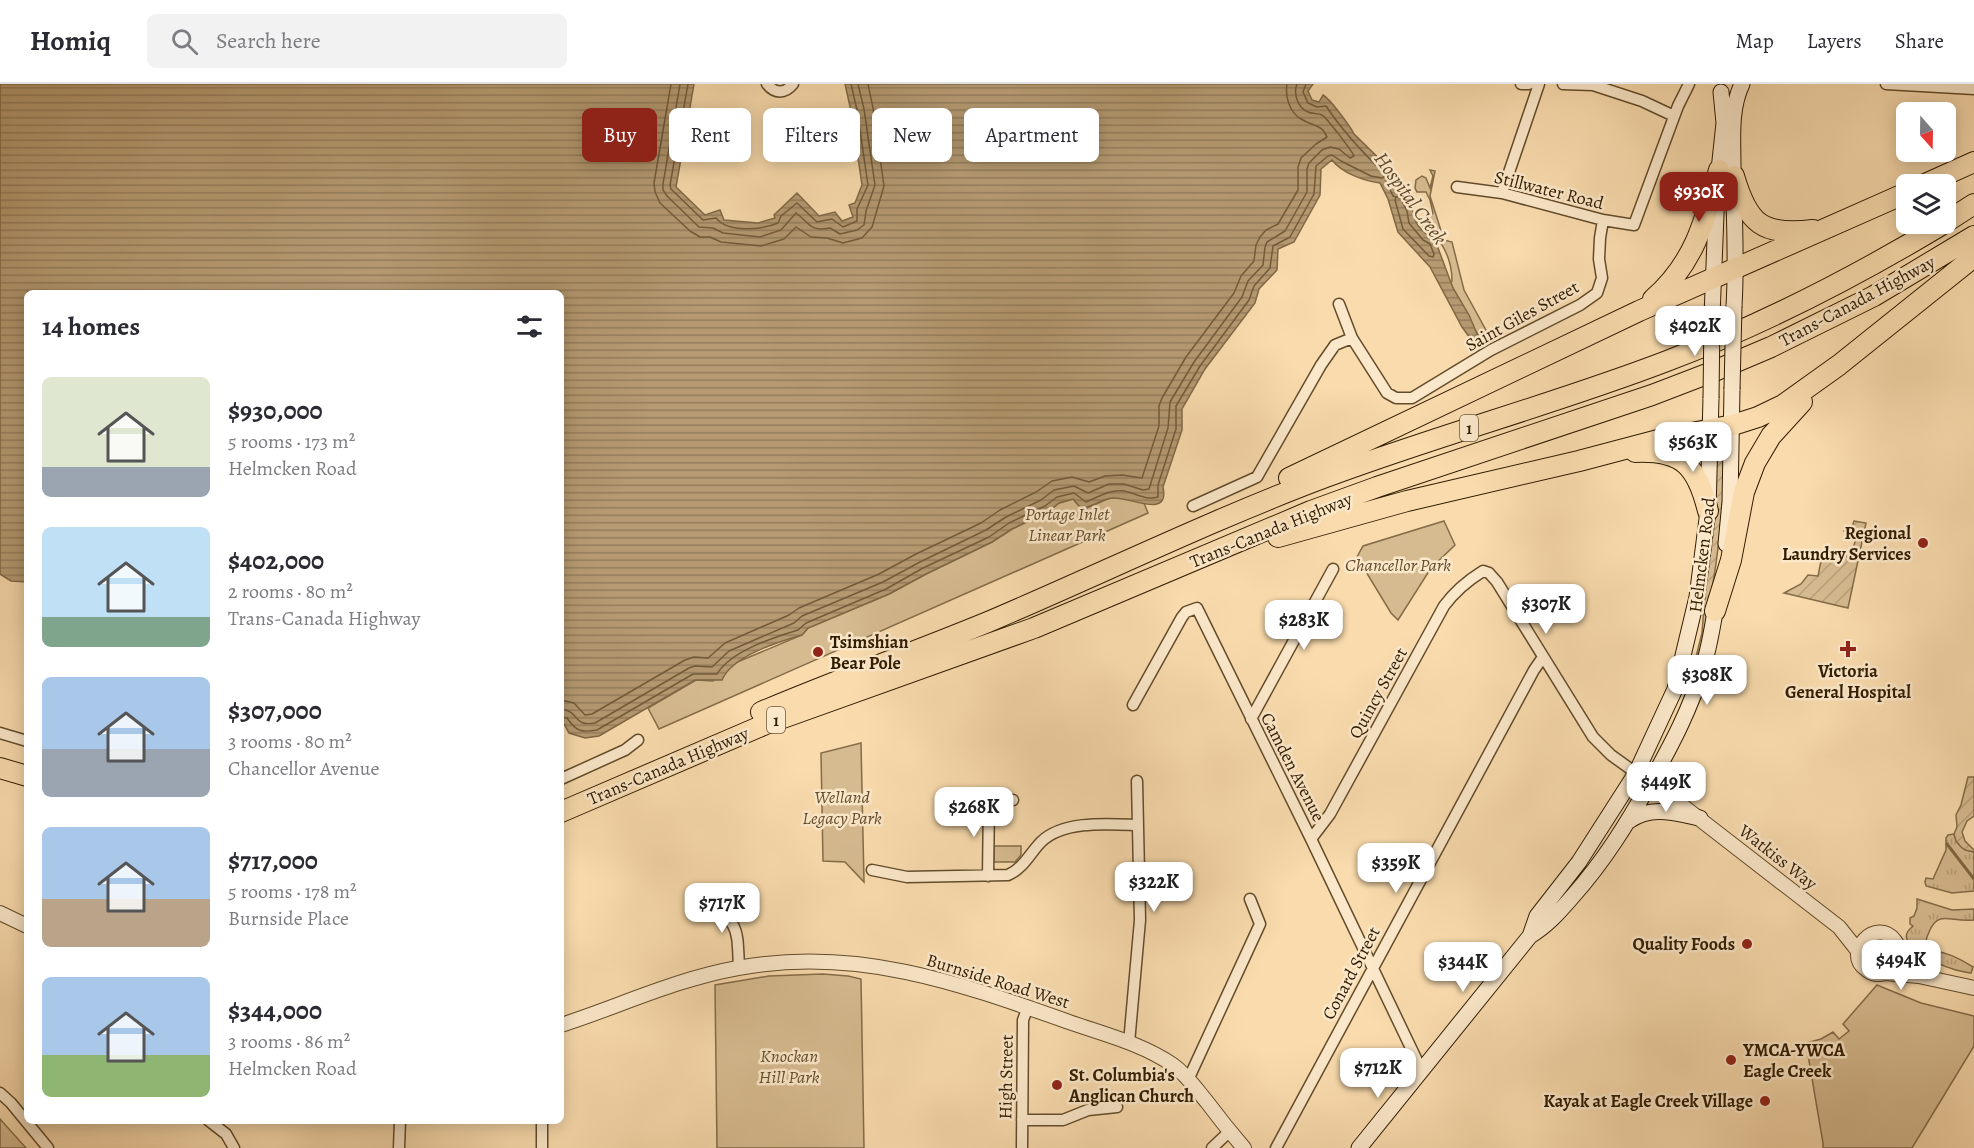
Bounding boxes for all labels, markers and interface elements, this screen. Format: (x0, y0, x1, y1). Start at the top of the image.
search box (147, 14, 567, 68)
text: Homiq (30, 22, 111, 60)
icon: search (168, 25, 201, 58)
text: Search here (216, 26, 321, 56)
text: Map (1735, 27, 1774, 55)
text: Layers (1807, 27, 1862, 55)
text: Share (1895, 27, 1944, 55)
north arrow (1896, 102, 1956, 162)
map controls (1896, 102, 1956, 234)
chip: Buy (582, 108, 657, 162)
chip: Rent (669, 108, 751, 162)
chip: Filters (763, 108, 860, 162)
chip: New (872, 108, 952, 162)
chip: Apartment (964, 108, 1099, 162)
water label: Hospital Creek (1368, 147, 1453, 250)
street label: Stillwater Road (1492, 165, 1607, 215)
pin: $930K (1657, 172, 1741, 223)
button: layers (1896, 174, 1956, 234)
text: $930K (1674, 178, 1724, 205)
street label: Trans-Canada Highway (1775, 249, 1940, 352)
street label: Saint Giles Street (1461, 275, 1583, 357)
pin: $402K (1653, 306, 1737, 357)
text: 14 homes (42, 309, 140, 344)
icon: filters (513, 310, 546, 343)
text: $402K (1669, 312, 1721, 339)
text: $930,000 (228, 393, 323, 428)
icon: home (90, 401, 162, 473)
road number: 1 (1460, 415, 1478, 441)
pin: $563K (1651, 422, 1735, 473)
text: 5 rooms · 173 m² (228, 428, 355, 455)
text: $563K (1669, 428, 1717, 455)
text: Helmcken Road (228, 455, 357, 482)
street label: Trans-Canada Highway (1186, 486, 1357, 574)
street label: Helmcken Road (1683, 496, 1721, 614)
park label: Portage Inlet Linear Park (1025, 502, 1110, 547)
place label: Regional Laundry Services (1782, 521, 1911, 566)
marker: Regional Laundry Services (1916, 536, 1930, 550)
text: $402,000 (228, 543, 324, 578)
icon: home (90, 551, 162, 623)
park label: Chancellor Park (1345, 553, 1451, 577)
text: 2 rooms · 80 m² (228, 578, 353, 605)
pin: $307K (1504, 584, 1588, 635)
text: $307K (1521, 590, 1571, 617)
pin: $283K (1262, 600, 1346, 651)
text: Trans-Canada Highway (228, 605, 420, 632)
text: $283K (1279, 606, 1329, 633)
place label: Tsimshian Bear Pole (830, 630, 909, 675)
marker: Victoria General Hospital (1839, 640, 1857, 658)
street label: Quincy Street (1343, 643, 1413, 743)
marker: Tsimshian Bear Pole (811, 645, 825, 659)
pin: $308K (1665, 655, 1749, 706)
place label: Victoria General Hospital (1785, 659, 1911, 704)
text: $308K (1682, 661, 1732, 688)
text: $307,000 (228, 693, 322, 728)
icon: home (90, 701, 162, 773)
road number: 1 (767, 707, 785, 733)
street label: Camden Avenue (1255, 708, 1331, 826)
street label: Trans-Canada Highway (584, 721, 753, 811)
text: 3 rooms · 80 m² (228, 728, 352, 755)
text: Chancellor Avenue (228, 755, 380, 782)
pin: $449K (1624, 762, 1708, 813)
text: $449K (1641, 768, 1691, 795)
park label: Welland Legacy Park (802, 785, 882, 830)
pin: $268K (932, 787, 1016, 838)
text: $268K (948, 793, 1000, 820)
street label: Watkiss Way (1733, 818, 1823, 896)
text: $717,000 (228, 843, 318, 878)
pin: $359K (1354, 843, 1438, 894)
text: $359K (1372, 849, 1420, 876)
icon: home (90, 851, 162, 923)
pin: $322K (1112, 862, 1196, 913)
text: $322K (1129, 868, 1179, 895)
text: 5 rooms · 178 m² (228, 878, 357, 905)
pin: $717K (680, 883, 764, 934)
text: $717K (699, 889, 745, 916)
text: Burnside Place (228, 905, 349, 932)
street label: Conard Street (1316, 922, 1386, 1024)
place label: Quality Foods (1632, 932, 1735, 956)
marker: Quality Foods (1740, 937, 1754, 951)
pin: $494K (1859, 940, 1943, 991)
pin: $344K (1421, 942, 1505, 993)
text: $494K (1876, 946, 1926, 973)
street label: Burnside Road West (923, 948, 1073, 1014)
text: $344K (1438, 948, 1488, 975)
text: $344,000 (228, 993, 322, 1028)
icon: home (90, 1001, 162, 1073)
text: 3 rooms · 86 m² (228, 1028, 350, 1055)
street label: High Street (993, 1034, 1019, 1120)
place label: YMCA-YWCA Eagle Creek (1742, 1038, 1846, 1083)
park label: Knockan Hill Park (759, 1044, 819, 1089)
pin: $712K (1336, 1048, 1420, 1099)
marker: YMCA-YWCA Eagle Creek (1724, 1053, 1738, 1067)
text: $712K (1354, 1054, 1402, 1081)
text: Helmcken Road (228, 1055, 357, 1082)
place label: St. Columbia's Anglican Church (1068, 1063, 1194, 1108)
marker: St. Columbia's Anglican Church (1050, 1078, 1064, 1092)
place label: Kayak at Eagle Creek Village (1543, 1089, 1753, 1113)
marker: Kayak at Eagle Creek Village (1758, 1094, 1772, 1108)

